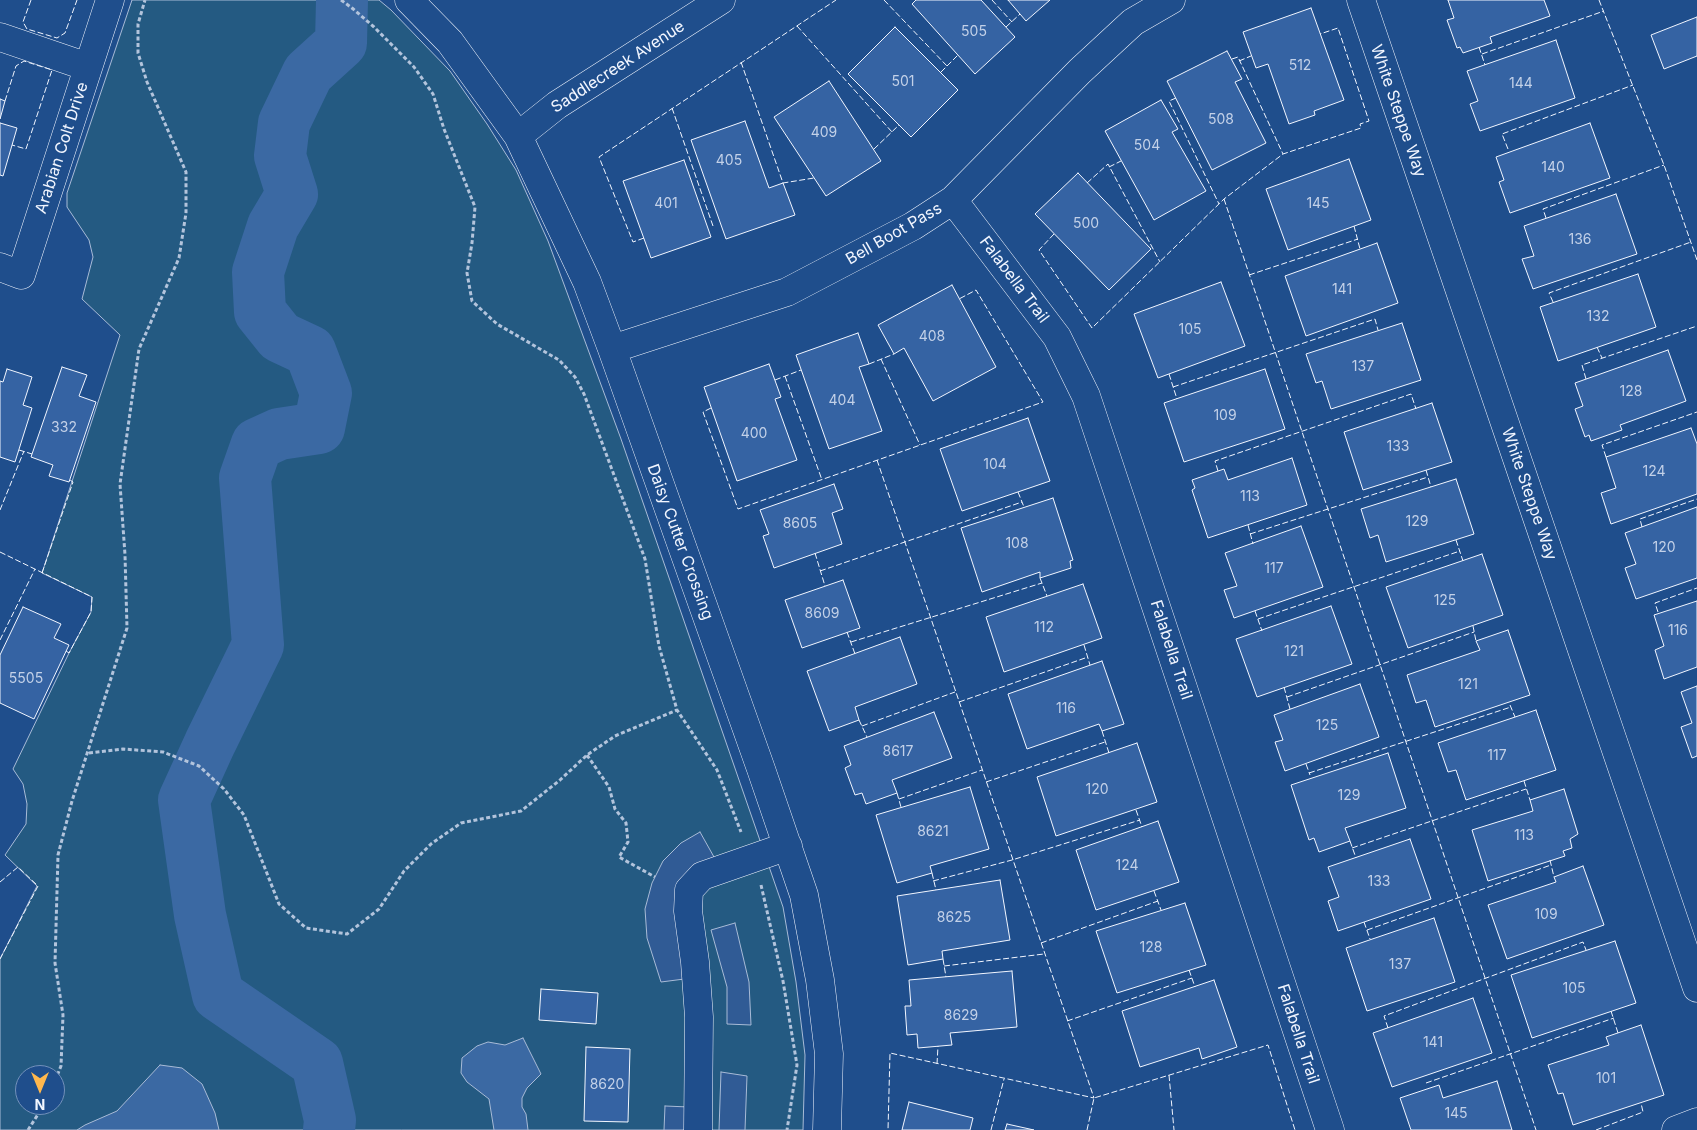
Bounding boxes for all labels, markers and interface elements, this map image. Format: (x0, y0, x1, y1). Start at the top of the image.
street label: Saddlecreek Avenue (548, 17, 688, 117)
house number: 505 (961, 24, 987, 40)
street label: White Steppe Way (1366, 42, 1430, 180)
house number: 512 (1289, 58, 1311, 74)
house number: 501 (891, 74, 915, 90)
house number: 144 (1509, 76, 1533, 92)
street label: Arabian Colt Drive (32, 80, 92, 216)
house number: 508 (1208, 112, 1234, 128)
house number: 409 (811, 125, 837, 141)
house number: 504 (1134, 138, 1160, 154)
house number: 405 (716, 153, 742, 169)
house number: 140 (1541, 160, 1565, 176)
house number: 401 (654, 196, 678, 212)
house number: 145 (1306, 196, 1330, 212)
street label: Bell Boot Pass (843, 199, 945, 269)
house number: 500 (1073, 216, 1099, 232)
house number: 136 (1568, 232, 1592, 248)
street label: Falabella Trail (975, 233, 1053, 327)
house number: 141 (1332, 282, 1352, 298)
house number: 132 (1587, 309, 1609, 325)
house number: 105 (1178, 322, 1202, 338)
house number: 408 (919, 329, 945, 345)
house number: 137 (1352, 359, 1374, 375)
house number: 128 (1620, 384, 1642, 400)
house number: 404 (829, 393, 855, 409)
house number: 109 (1213, 408, 1237, 424)
house number: 332 (51, 420, 77, 436)
street label: White Steppe Way (1497, 425, 1561, 563)
house number: 400 (741, 426, 767, 442)
house number: 133 (1387, 439, 1409, 455)
house number: 104 (983, 457, 1007, 473)
street label: Daisy Cutter Crossing (643, 462, 717, 622)
house number: 124 (1642, 464, 1666, 480)
house number: 113 (1240, 489, 1260, 505)
house number: 129 (1406, 514, 1428, 530)
house number: 8605 (783, 516, 817, 532)
house number: 108 (1005, 536, 1029, 552)
house number: 120 (1652, 540, 1676, 556)
house number: 117 (1264, 561, 1284, 577)
house number: 125 (1434, 593, 1456, 609)
street label: Falabella Trail (1146, 598, 1196, 702)
house number: 8609 (805, 606, 839, 622)
house number: 112 (1034, 620, 1054, 636)
house number: 116 (1668, 623, 1688, 639)
house number: 121 (1284, 644, 1304, 660)
house number: 5505 (9, 671, 43, 687)
house number: 121 (1458, 677, 1478, 693)
house number: 116 (1056, 701, 1076, 717)
house number: 125 (1316, 718, 1338, 734)
house number: 8617 (883, 744, 913, 760)
house number: 117 (1487, 748, 1507, 764)
house number: 120 (1085, 782, 1109, 798)
house number: 129 (1338, 788, 1360, 804)
house number: 8621 (917, 824, 949, 840)
house number: 113 (1514, 828, 1534, 844)
house number: 124 (1115, 858, 1139, 874)
house number: 133 (1368, 874, 1390, 890)
house number: 109 (1534, 907, 1558, 923)
house number: 8625 (937, 910, 971, 926)
house number: 128 (1140, 940, 1162, 956)
house number: 137 (1389, 957, 1411, 973)
house number: 105 (1562, 981, 1586, 997)
street label: Falabella Trail (1273, 982, 1323, 1086)
house number: 8629 (944, 1008, 978, 1024)
house number: 141 (1423, 1035, 1443, 1051)
north arrow (15, 1065, 65, 1115)
house number: 101 (1596, 1071, 1616, 1087)
house number: 8620 (590, 1077, 624, 1093)
text: N (35, 1096, 45, 1113)
house number: 145 (1444, 1106, 1468, 1122)

